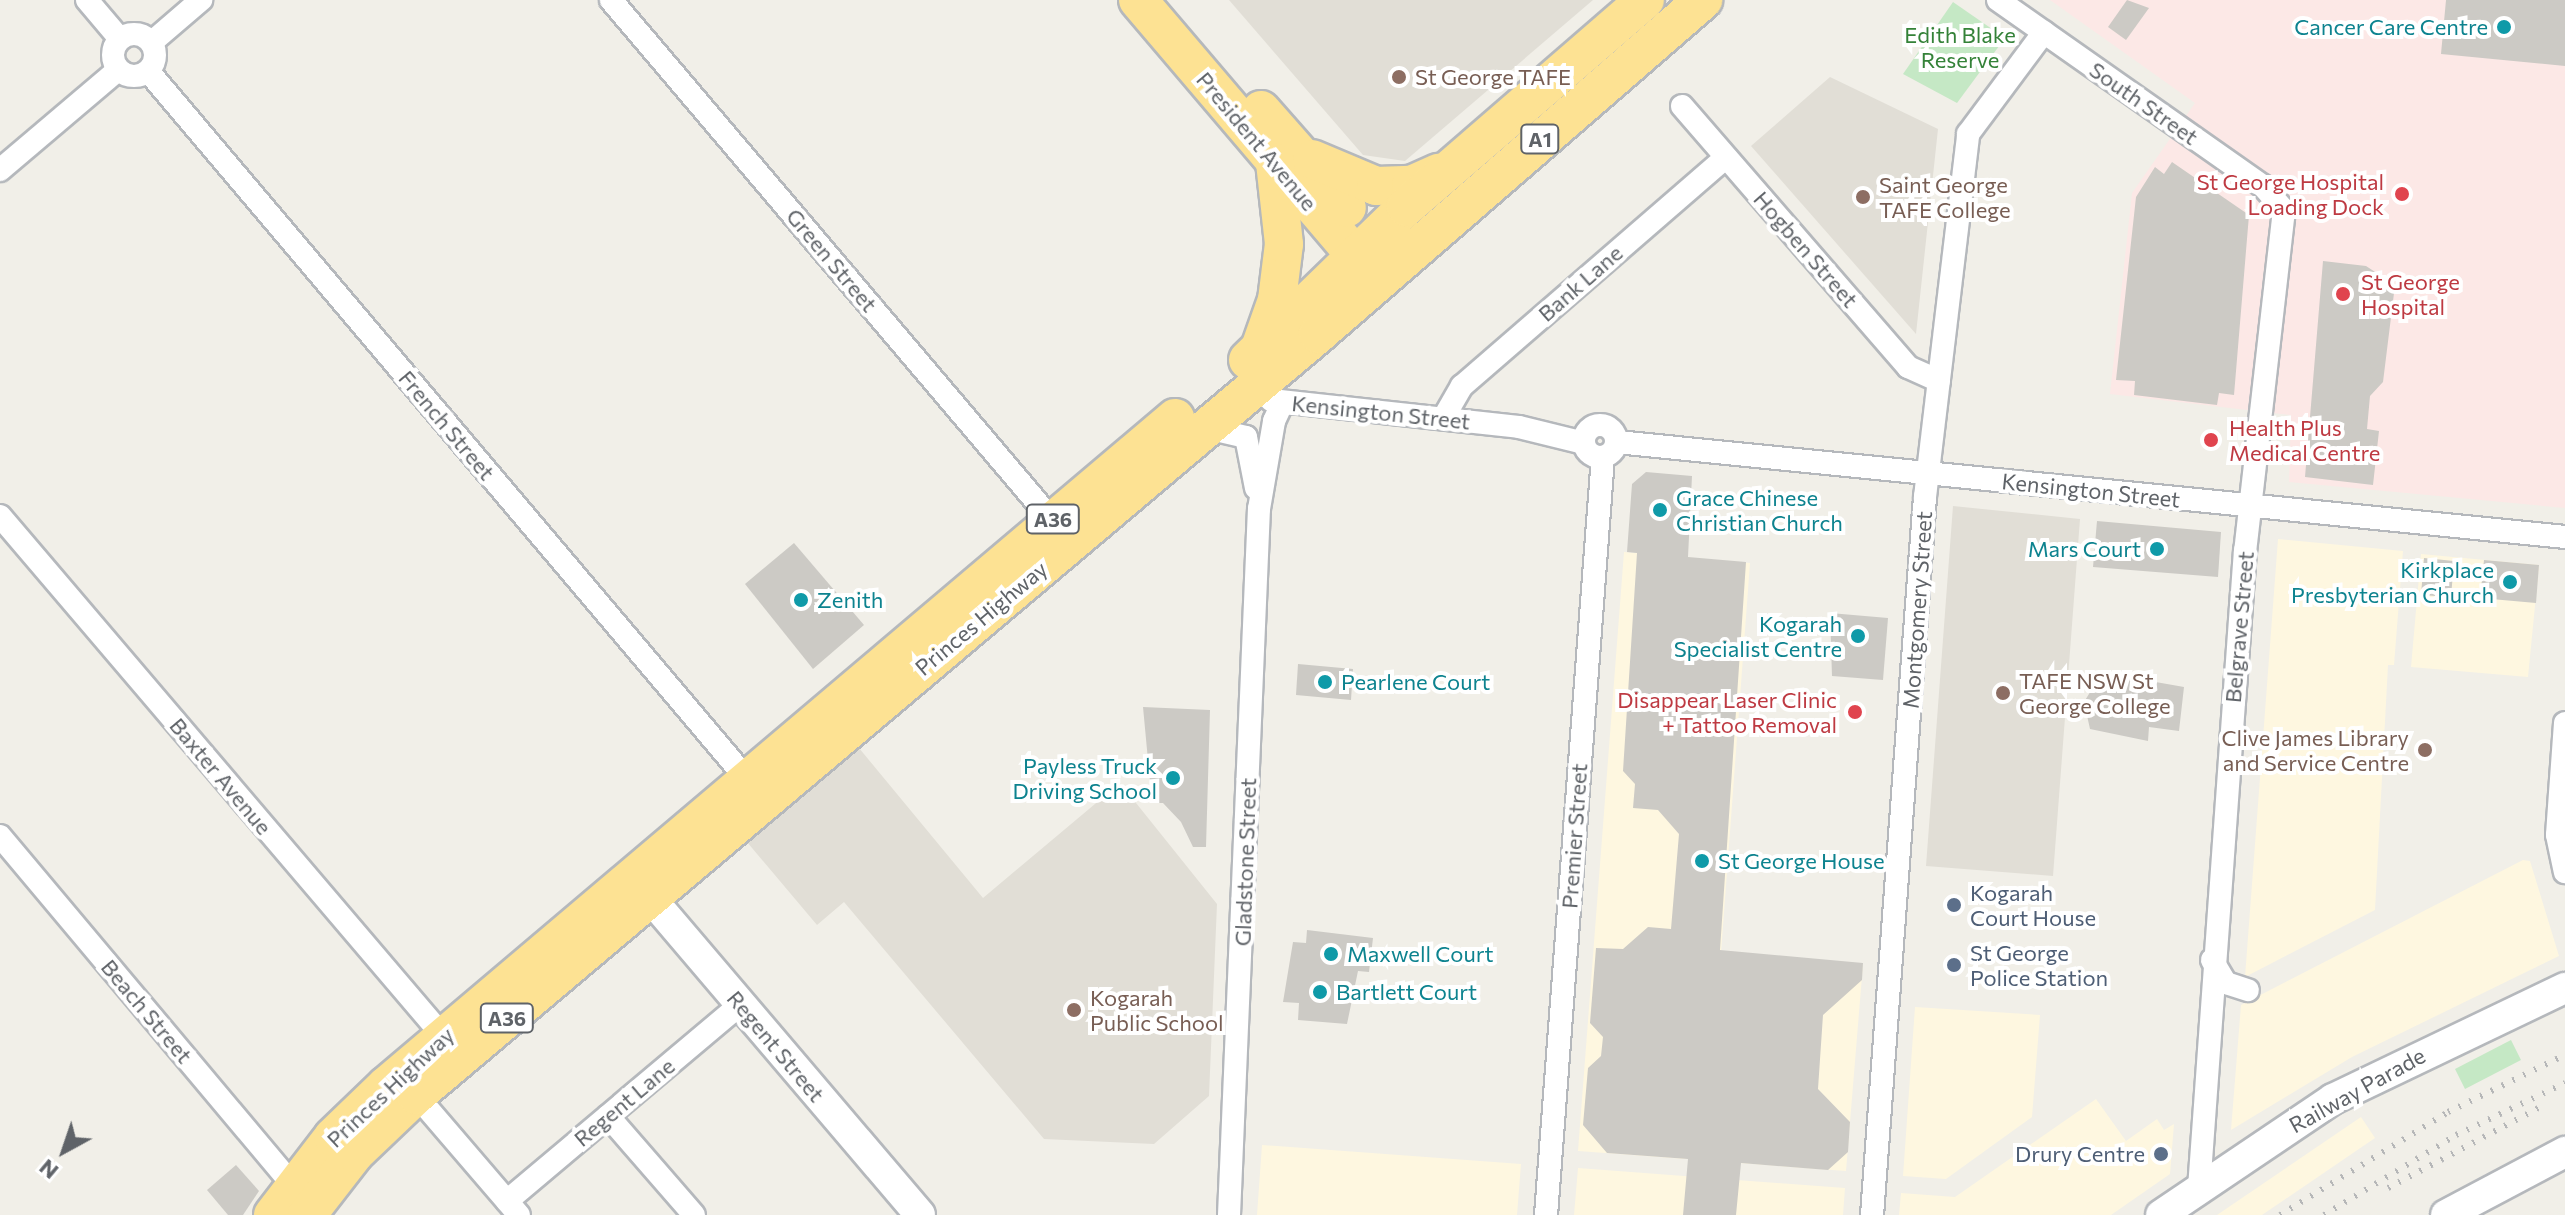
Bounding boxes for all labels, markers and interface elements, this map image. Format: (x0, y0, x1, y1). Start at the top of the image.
place label: Cancer Care Centre (2294, 14, 2488, 40)
marker: Cancer Care Centre (2495, 18, 2513, 36)
park label: Edith Blake Reserve (1904, 21, 2016, 72)
street label: South Street (2085, 56, 2203, 150)
place label: St George TAFE (1415, 64, 1571, 90)
street label: President Avenue (1191, 66, 1323, 216)
marker: St George TAFE (1390, 68, 1408, 86)
road number: A1 (1520, 123, 1560, 155)
place label: St George Hospital Loading Dock (2197, 168, 2384, 220)
place label: Saint George TAFE College (1879, 171, 2011, 222)
marker: St George Hospital Loading Dock (2391, 183, 2413, 205)
street label: Hogben Street (1748, 186, 1864, 312)
marker: Saint George TAFE College (1854, 188, 1872, 206)
street label: Green Street (781, 203, 883, 317)
street label: Bank Lane (1533, 239, 1627, 327)
place label: St George Hospital (2361, 268, 2460, 320)
marker: St George Hospital (2332, 283, 2354, 305)
street label: French Street (394, 365, 500, 485)
street label: Kensington Street (1290, 389, 1472, 435)
place label: Health Plus Medical Centre (2229, 414, 2380, 466)
marker: Health Plus Medical Centre (2200, 429, 2222, 451)
street label: Kensington Street (2000, 467, 2182, 513)
place label: Grace Chinese Christian Church (1676, 484, 1843, 536)
marker: Grace Chinese Christian Church (1651, 501, 1669, 519)
road number: A36 (1025, 503, 1081, 535)
street label: Montgomery Street (1897, 510, 1937, 710)
place label: Mars Court (2028, 536, 2141, 562)
marker: Mars Court (2148, 540, 2166, 558)
street label: Belgrave Street (2219, 550, 2259, 704)
street label: Princes Highway (910, 555, 1052, 681)
place label: Kirkplace Presbyterian Church (2291, 556, 2494, 608)
marker: Kirkplace Presbyterian Church (2501, 573, 2519, 591)
place label: Zenith (817, 587, 883, 613)
marker: Zenith (792, 591, 810, 609)
place label: Kogarah Specialist Centre (1674, 610, 1842, 662)
marker: Kogarah Specialist Centre (1849, 627, 1867, 645)
place label: TAFE NSW St George College (2019, 667, 2170, 718)
place label: Pearlene Court (1341, 669, 1490, 695)
marker: Pearlene Court (1316, 673, 1334, 691)
marker: TAFE NSW St George College (1994, 684, 2012, 702)
place label: Disappear Laser Clinic + Tattoo Removal (1617, 686, 1837, 738)
marker: Disappear Laser Clinic + Tattoo Removal (1844, 701, 1866, 723)
street label: Baxter Avenue (165, 712, 277, 840)
place label: Clive James Library and Service Centre (2222, 724, 2409, 776)
marker: Clive James Library and Service Centre (2416, 741, 2434, 759)
place label: Payless Truck Driving School (1012, 752, 1157, 804)
street label: Premier Street (1556, 763, 1592, 909)
marker: Payless Truck Driving School (1164, 769, 1182, 787)
street label: Gladstone Street (1229, 777, 1261, 947)
place label: St George House (1718, 848, 1885, 874)
marker: St George House (1693, 852, 1711, 870)
place label: Kogarah Court House (1970, 879, 2096, 930)
marker: Kogarah Court House (1945, 896, 1963, 914)
place label: St George Police Station (1970, 939, 2108, 990)
place label: Maxwell Court (1347, 941, 1494, 967)
marker: Maxwell Court (1322, 945, 1340, 963)
street label: Beach Street (96, 954, 198, 1068)
marker: St George Police Station (1945, 956, 1963, 974)
place label: Bartlett Court (1336, 979, 1477, 1005)
marker: Bartlett Court (1311, 983, 1329, 1001)
place label: Kogarah Public School (1090, 984, 1224, 1036)
street label: Regent Street (722, 985, 830, 1107)
marker: Kogarah Public School (1065, 1001, 1083, 1019)
road number: A36 (479, 1002, 535, 1034)
street label: Princes Highway (321, 1021, 459, 1153)
street label: Railway Parade (2284, 1042, 2430, 1138)
street label: Regent Lane (568, 1052, 680, 1152)
north arrow (24, 1111, 104, 1191)
place label: Drury Centre (2015, 1141, 2145, 1167)
marker: Drury Centre (2152, 1145, 2170, 1163)
text: N (33, 1154, 63, 1185)

